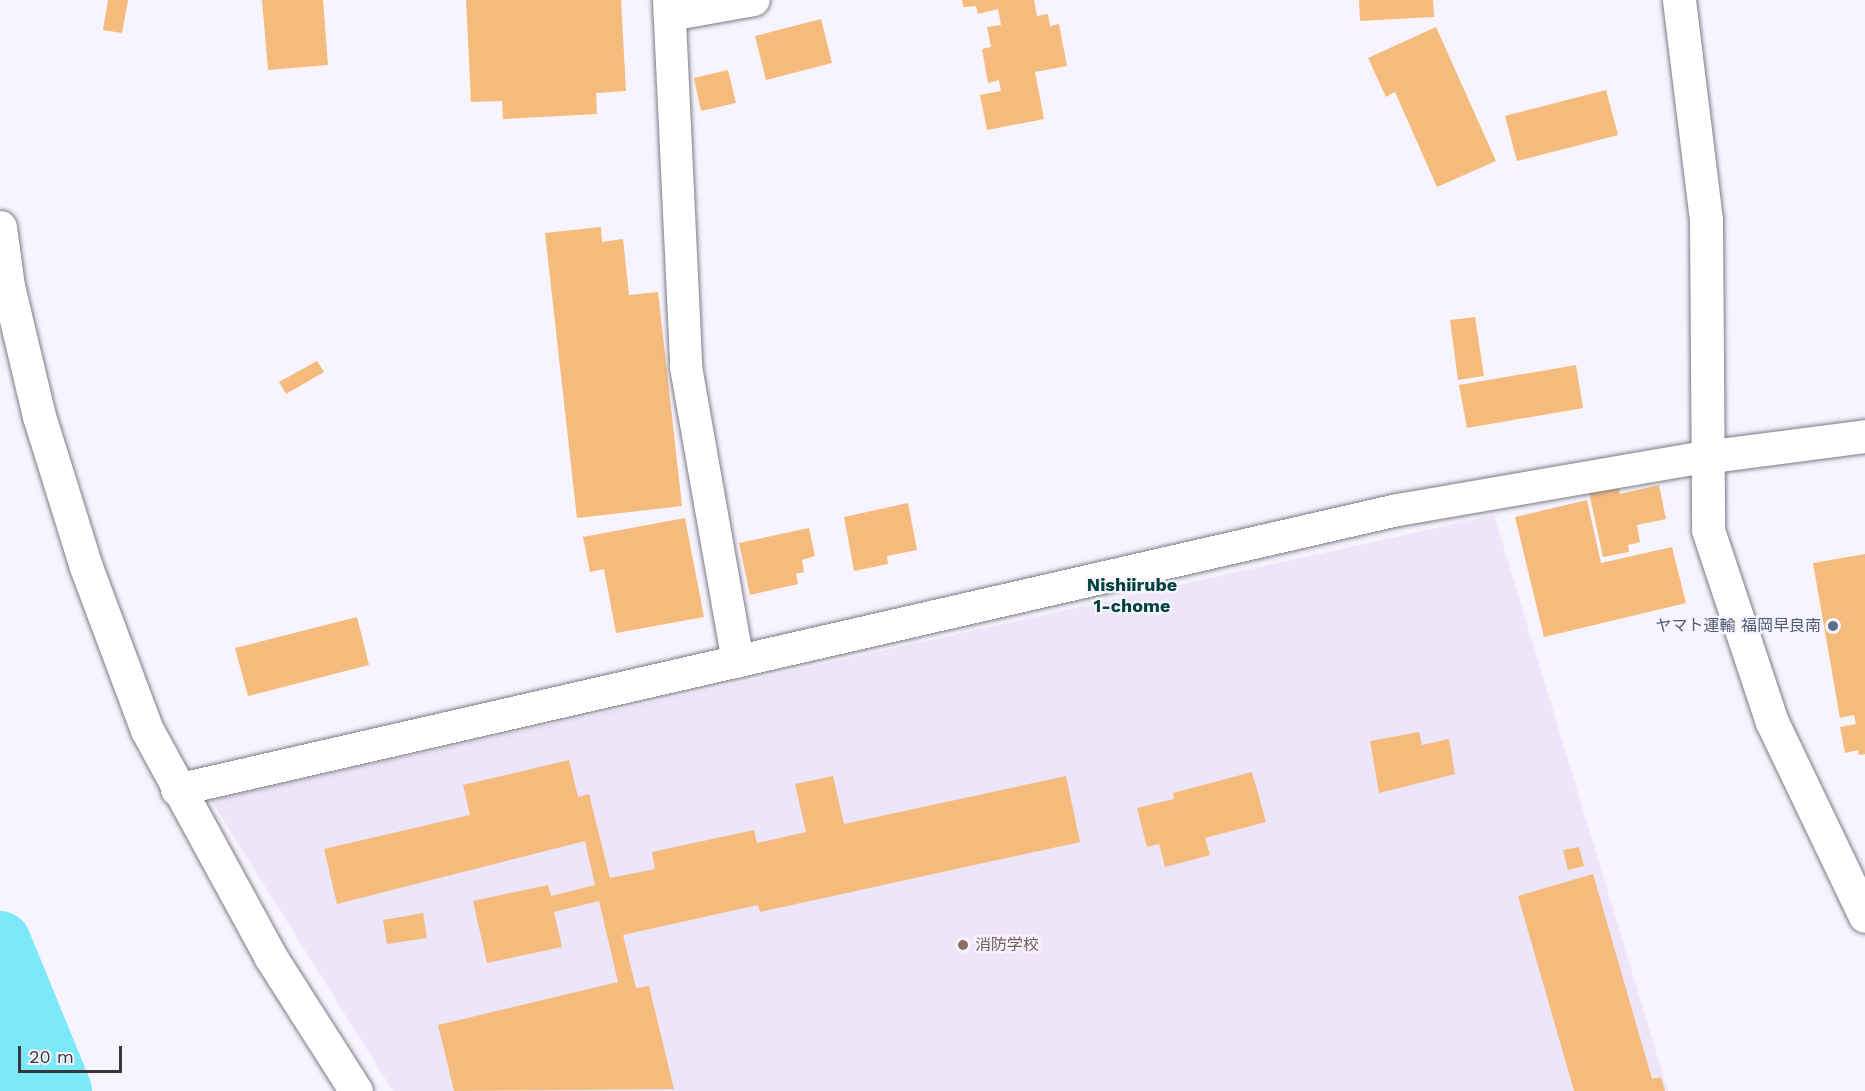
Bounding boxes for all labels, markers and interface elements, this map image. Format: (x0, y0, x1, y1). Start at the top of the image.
district label: Nishiirube 1-chome (1087, 575, 1177, 618)
place label: ヤマト運輸 福岡早良南 (1656, 616, 1821, 636)
marker: ヤマト運輸 福岡早良南 (1826, 619, 1840, 633)
place label: 消防学校 (975, 935, 1039, 955)
marker: 消防学校 (956, 938, 970, 952)
scale bar (21, 1034, 124, 1072)
text: 20 m (29, 1046, 74, 1067)

